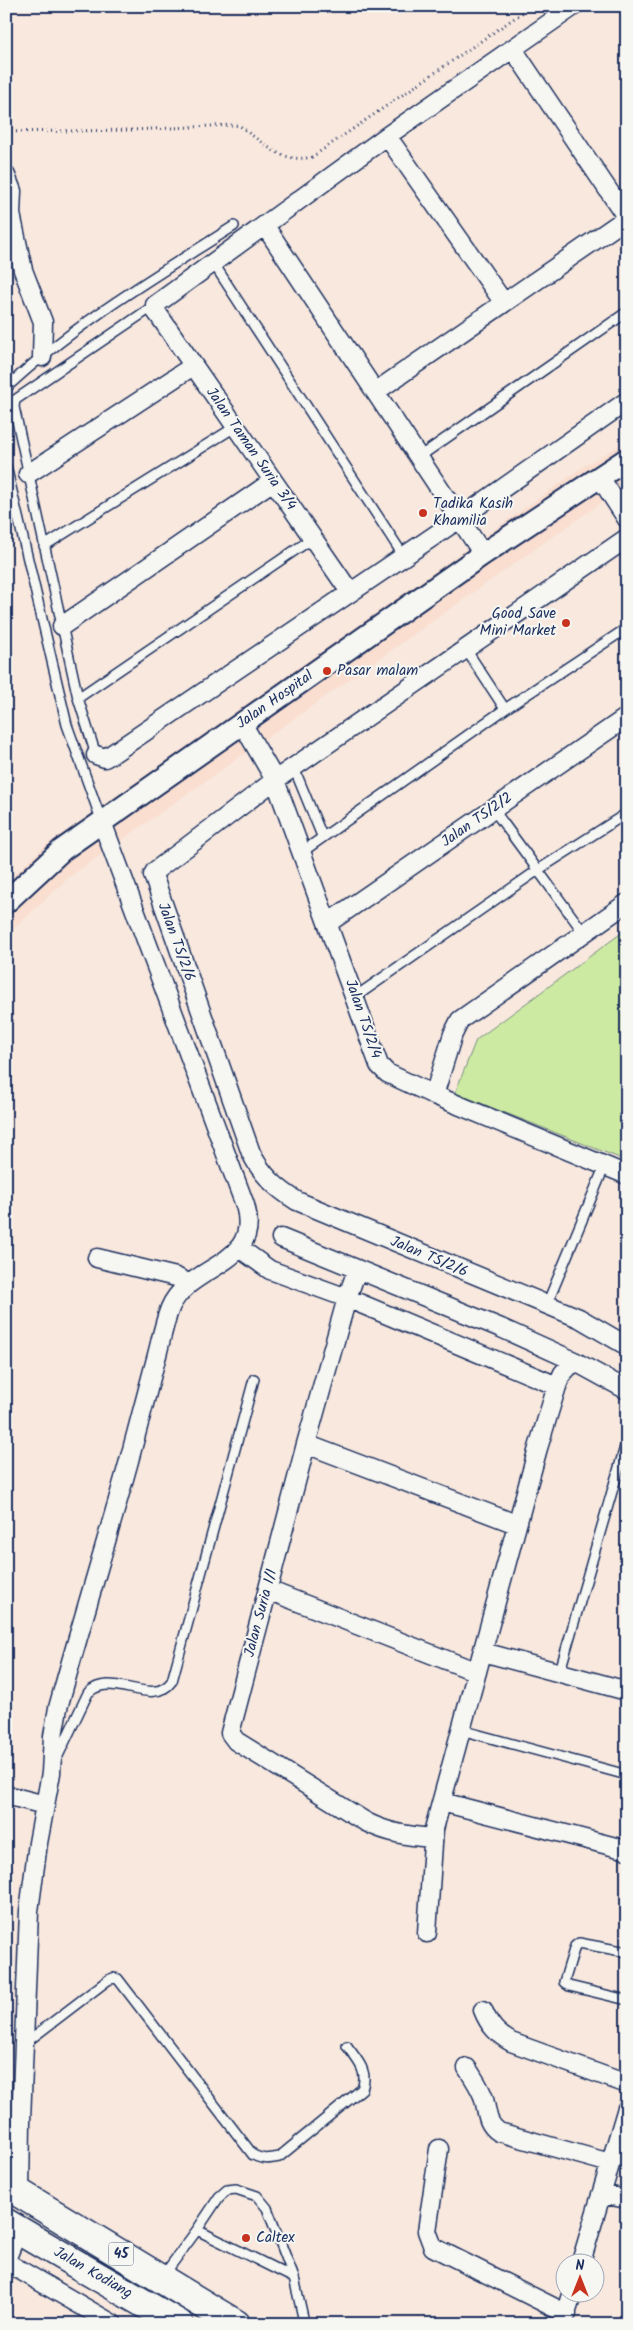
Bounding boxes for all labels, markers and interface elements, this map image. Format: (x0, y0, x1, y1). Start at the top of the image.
street label: Jalan Taman Suria 3/4 (199, 382, 303, 516)
place label: Tadika Kasih Khamilia (433, 492, 513, 533)
marker: Tadika Kasih Khamilia (417, 507, 429, 519)
place label: Good Save Mini Market (480, 602, 556, 643)
marker: Good Save Mini Market (560, 617, 572, 629)
place label: Pasar malam (337, 659, 418, 683)
street label: Jalan Hospital (232, 664, 319, 735)
marker: Pasar malam (321, 665, 333, 677)
street label: Jalan TS/2/2 (436, 786, 518, 854)
street label: Jalan TS/2/6 (151, 899, 201, 985)
street label: Jalan TS/2/4 (338, 976, 388, 1062)
street label: Jalan TS/2/6 (386, 1230, 472, 1284)
street label: Jalan Suria 1/1 (238, 1566, 284, 1660)
place label: Caltex (256, 2226, 295, 2250)
marker: Caltex (240, 2232, 252, 2244)
street label: Jalan Kodiang (49, 2241, 137, 2305)
road number: 45 (108, 2242, 134, 2266)
north arrow (556, 2252, 606, 2302)
text: N (576, 2255, 585, 2277)

